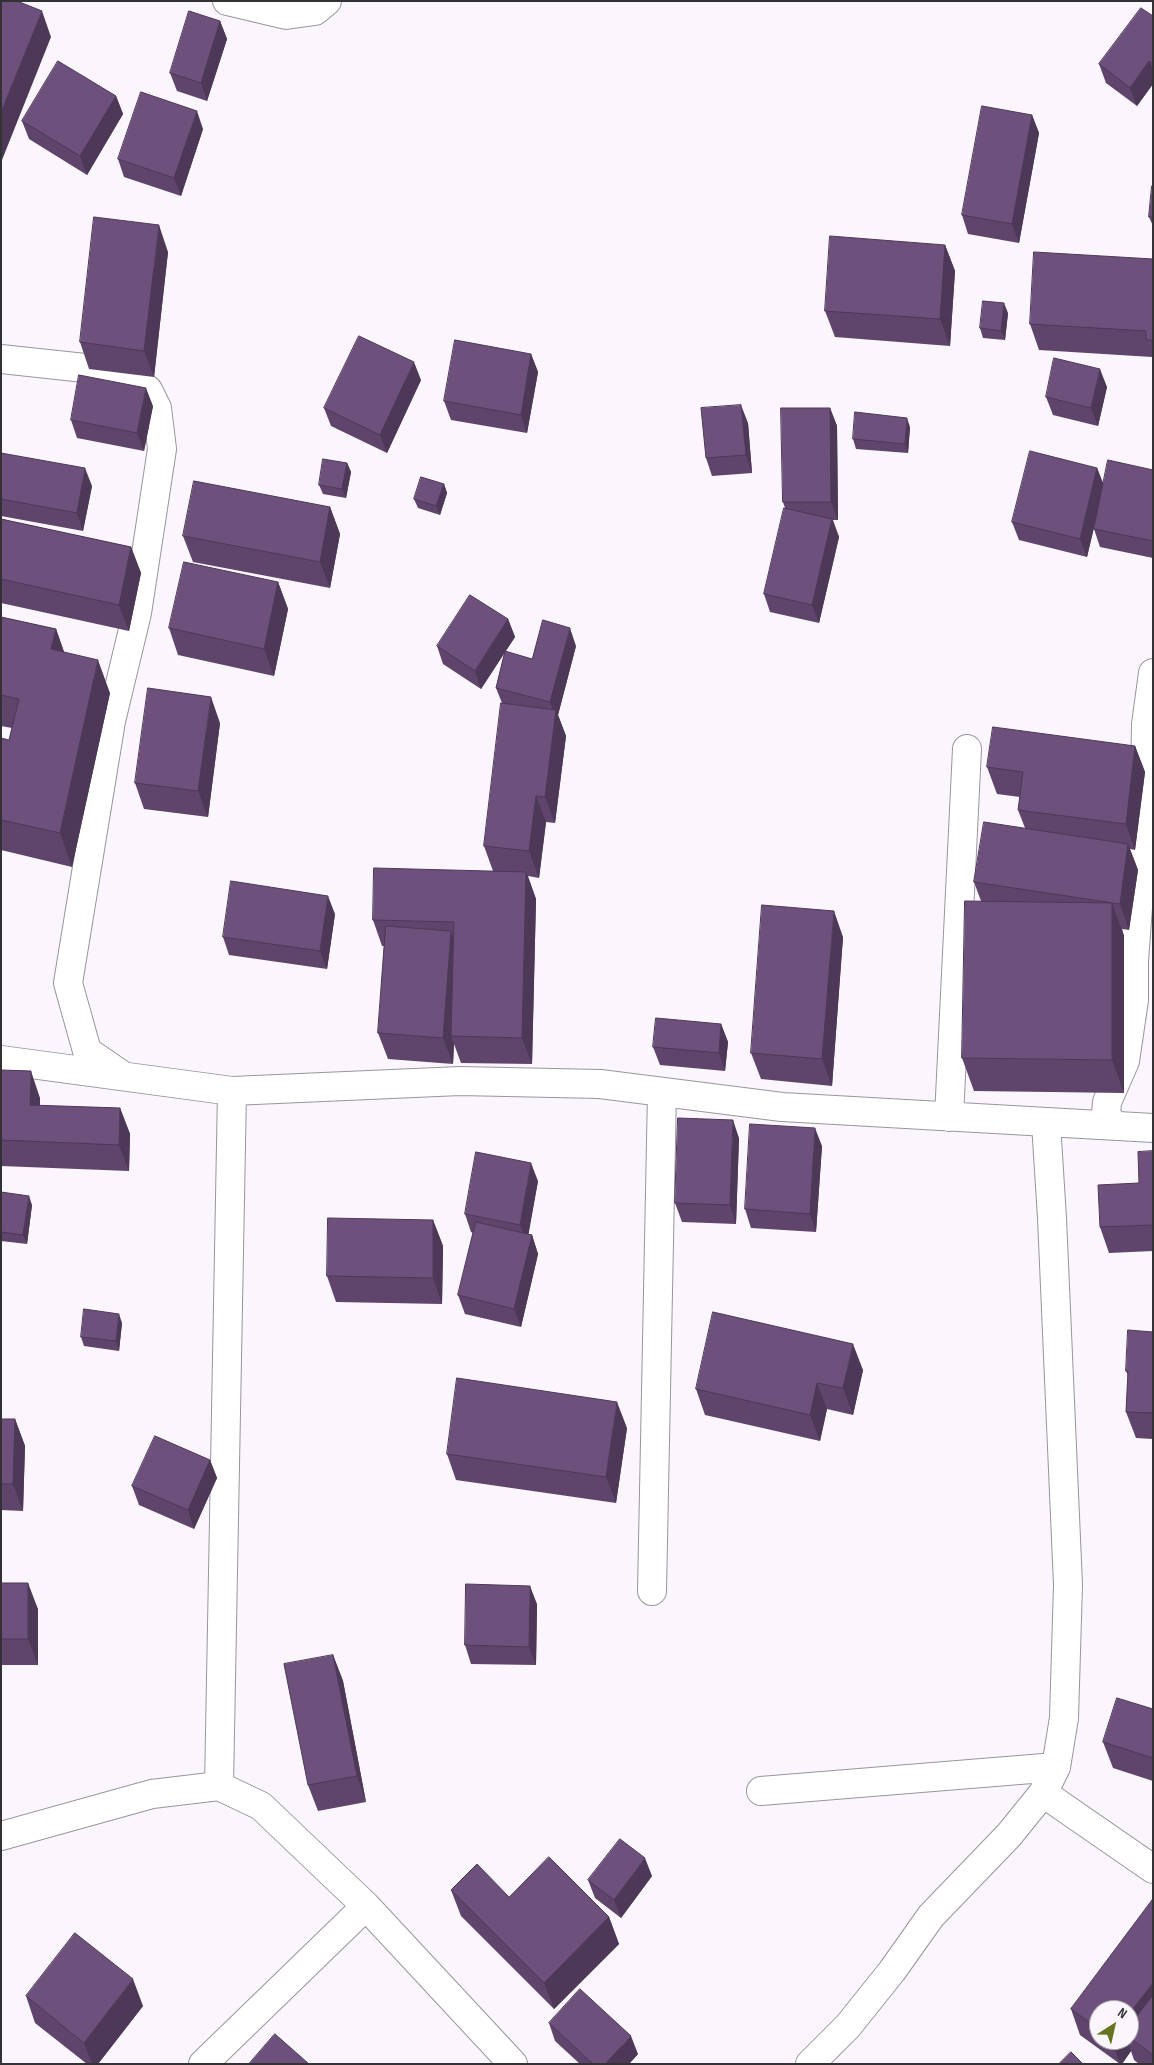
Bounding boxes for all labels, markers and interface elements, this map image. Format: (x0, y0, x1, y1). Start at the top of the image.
north arrow (1089, 2000, 1139, 2050)
text: N (1114, 2004, 1130, 2022)

